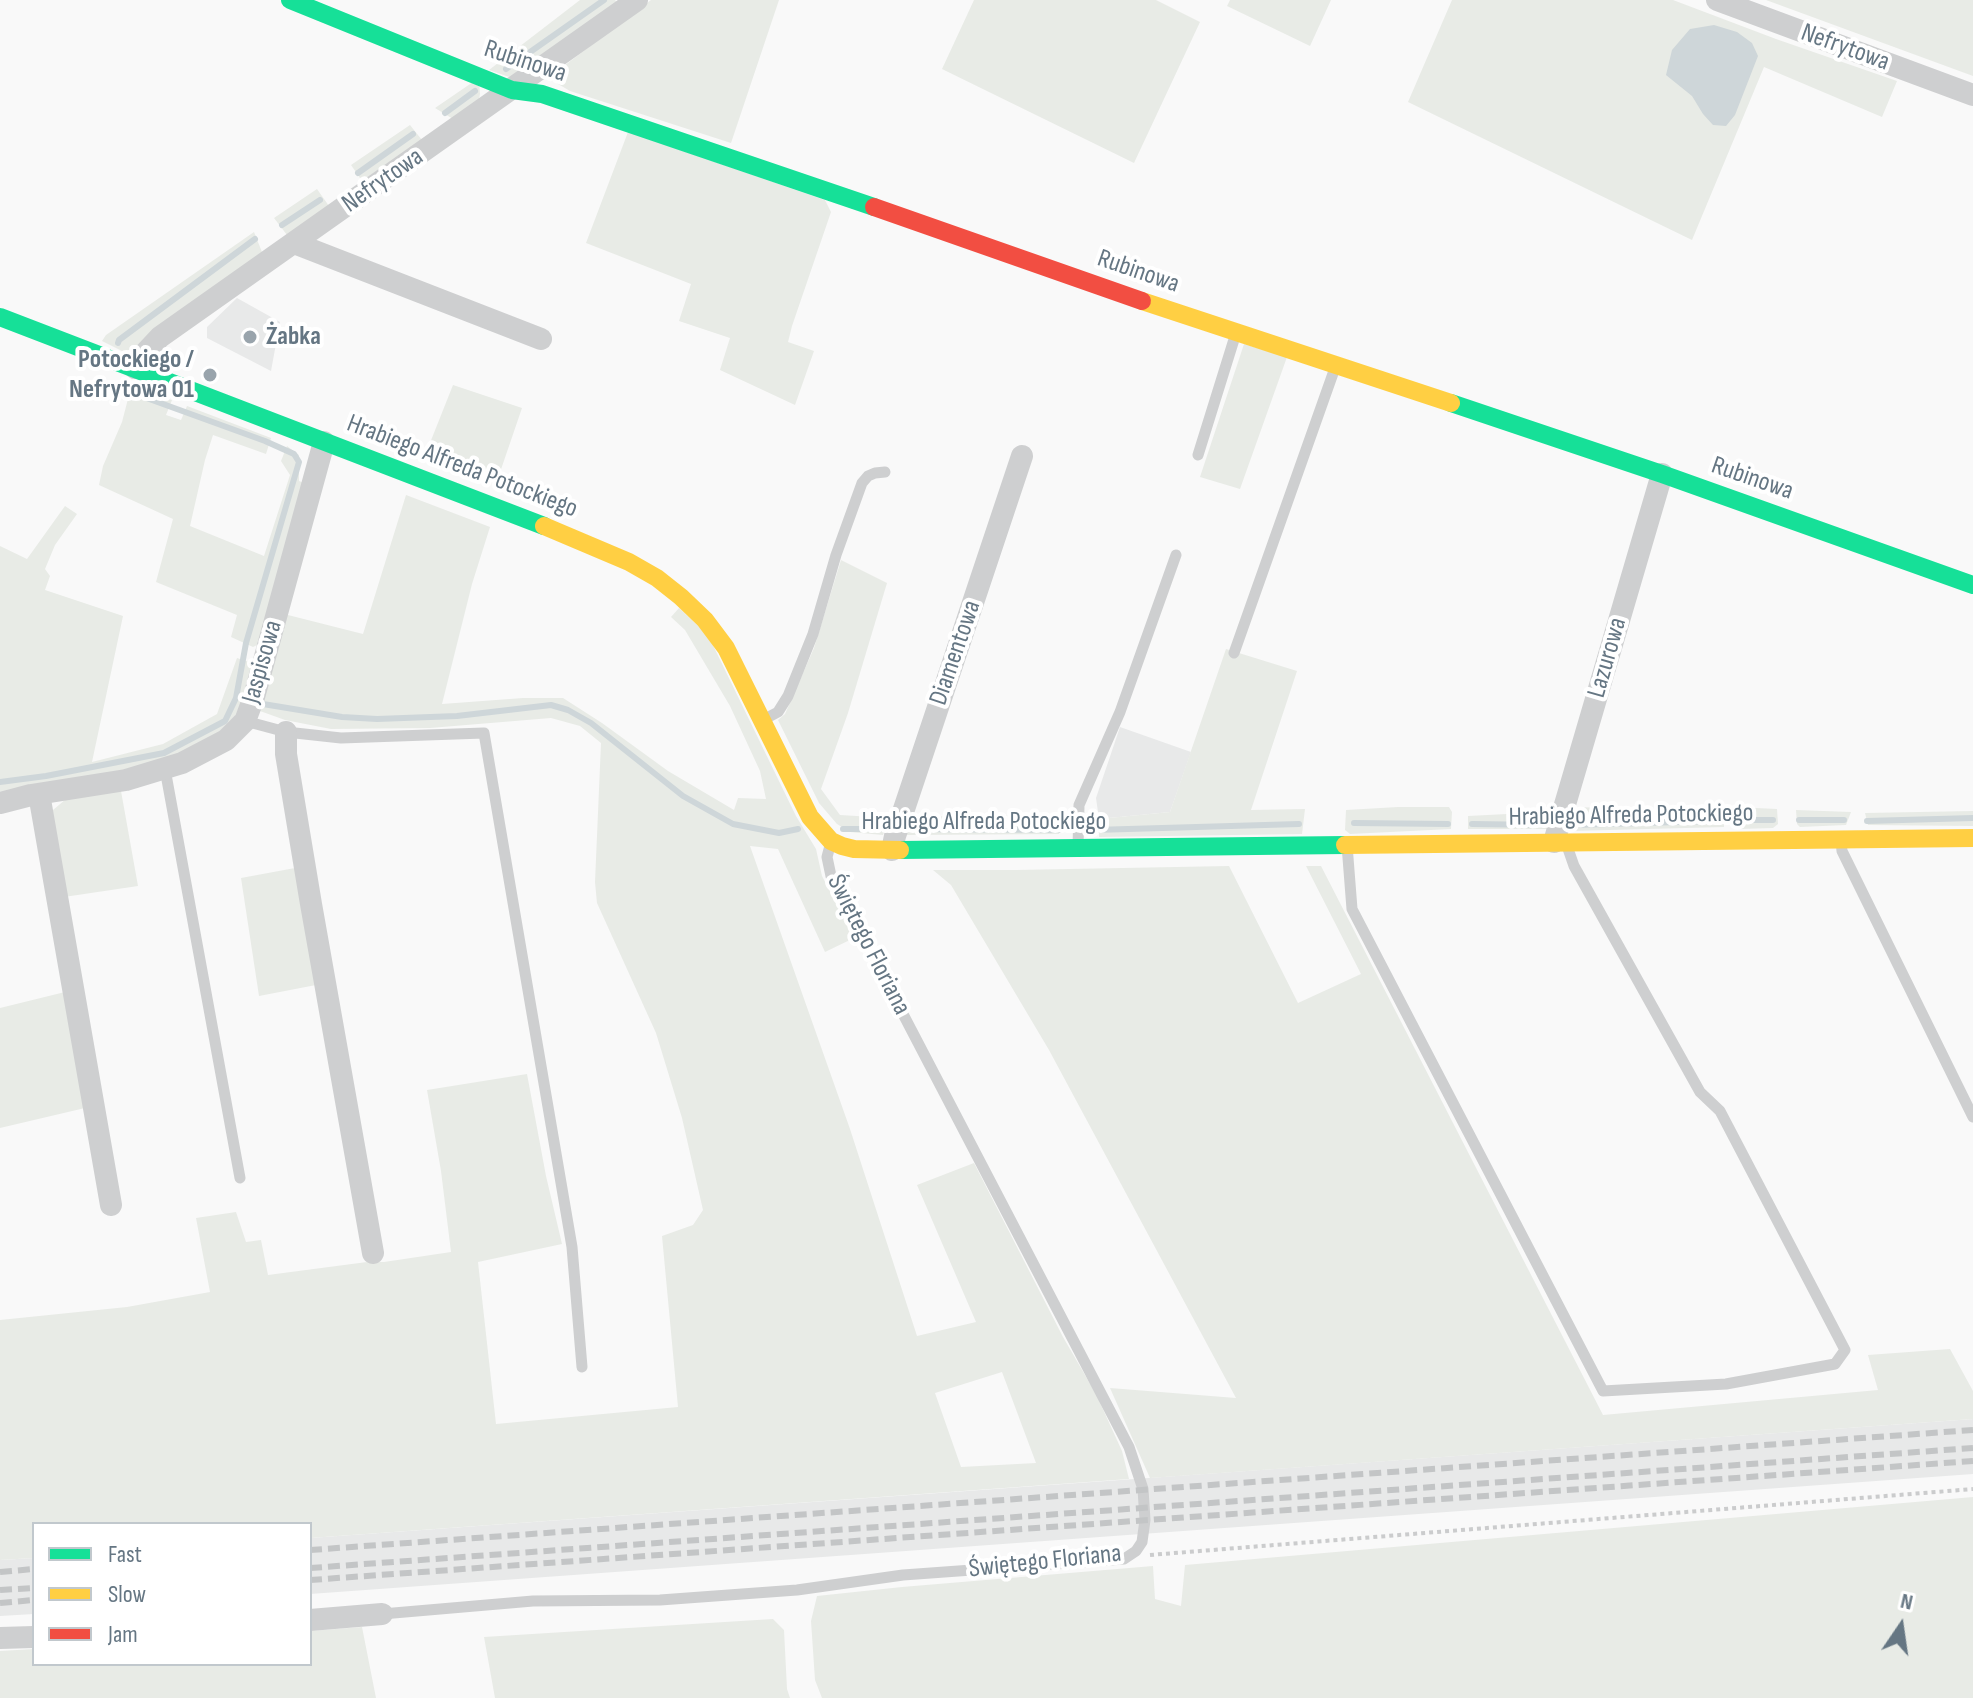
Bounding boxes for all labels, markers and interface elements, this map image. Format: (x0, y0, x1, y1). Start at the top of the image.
street label: Nefrytowa (1797, 18, 1893, 78)
street label: Rubinowa (480, 34, 570, 90)
street label: Nefrytowa (336, 142, 430, 220)
street label: Rubinowa (1093, 243, 1183, 301)
place label: Żabka (266, 321, 321, 353)
marker: Żabka (241, 328, 259, 346)
place label: Potockiego / Nefrytowa 01 (69, 344, 194, 406)
marker: Potockiego / Nefrytowa 01 (201, 366, 219, 384)
street label: Hrabiego Alfreda Potockiego (342, 409, 582, 525)
street label: Rubinowa (1707, 450, 1797, 508)
street label: Diamentowa (924, 597, 988, 709)
street label: Lazurowa (1582, 614, 1634, 702)
street label: Jaspisowa (236, 617, 290, 707)
street label: Hrabiego Alfreda Potockiego (1508, 798, 1754, 834)
street label: Hrabiego Alfreda Potockiego (862, 806, 1106, 838)
street label: Świętego Floriana (819, 870, 917, 1020)
legend (32, 1522, 312, 1666)
street label: Świętego Floriana (967, 1538, 1123, 1586)
text: Fast (108, 1540, 142, 1569)
text: Slow (108, 1580, 146, 1609)
north arrow (1861, 1586, 1941, 1666)
text: N (1898, 1588, 1915, 1617)
text: Jam (108, 1620, 138, 1649)

